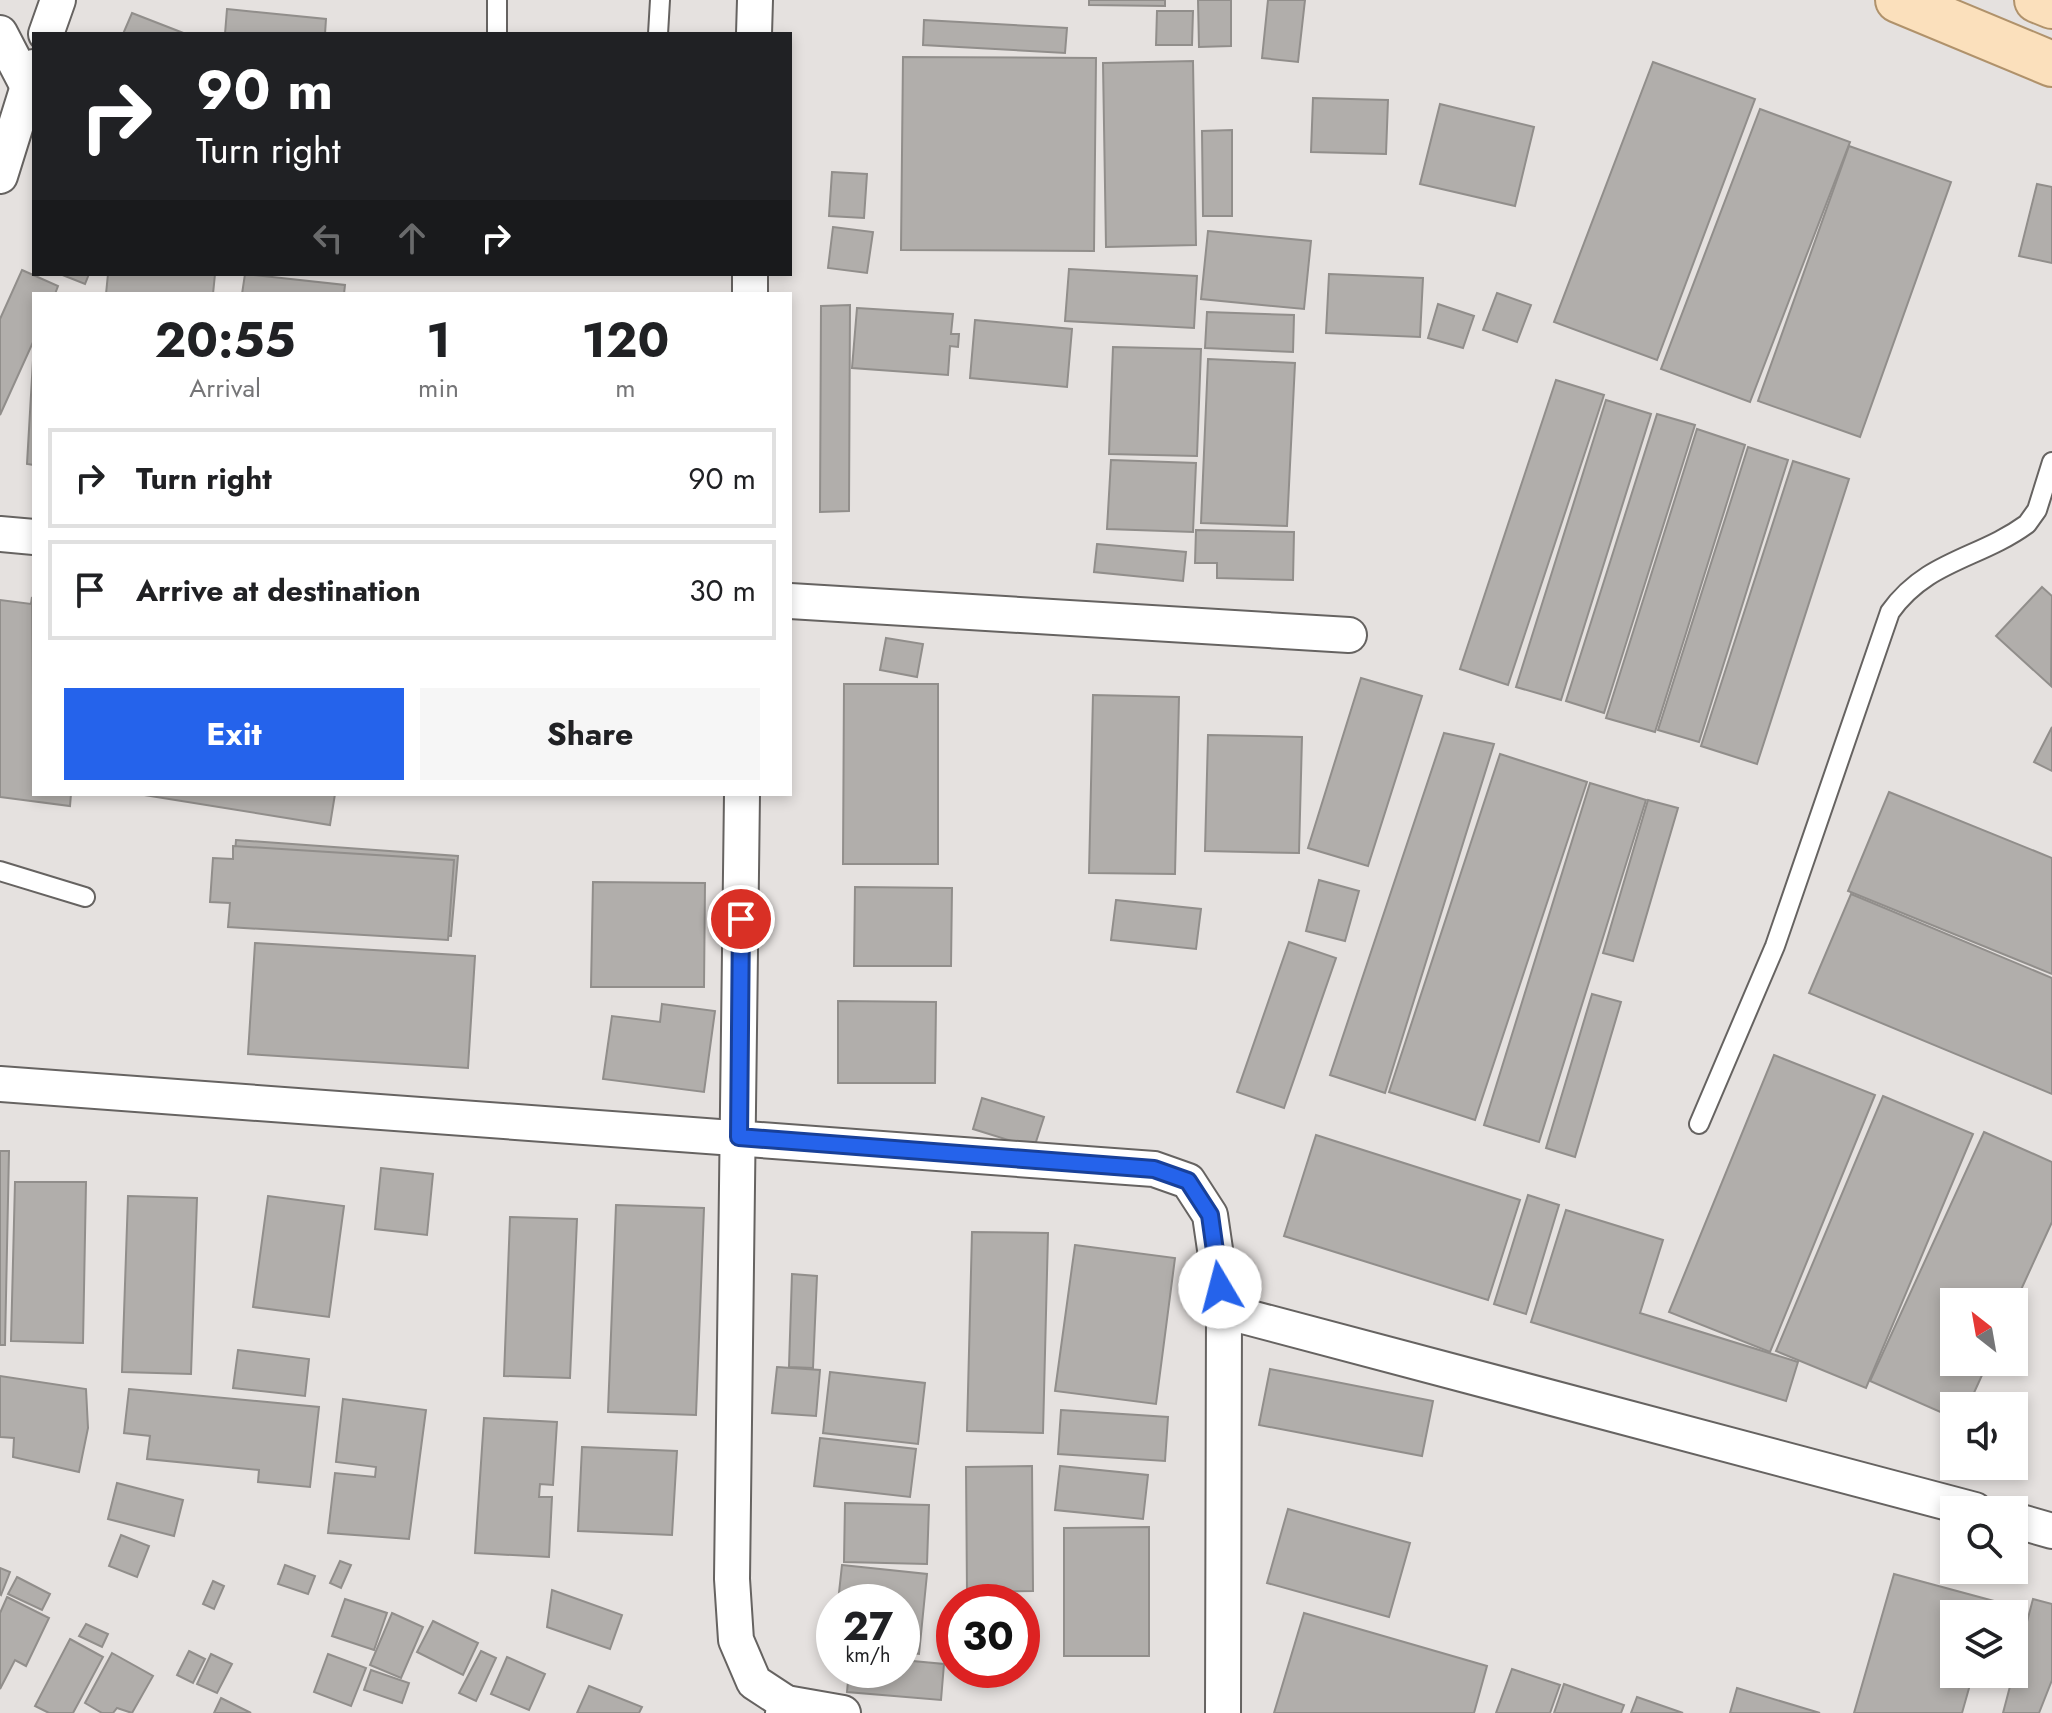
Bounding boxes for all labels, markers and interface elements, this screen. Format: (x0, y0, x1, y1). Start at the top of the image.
text: 90 m (196, 49, 333, 130)
icon: right (64, 64, 168, 168)
text: Turn right (196, 124, 341, 176)
icon: left (306, 216, 350, 260)
icon: ahead (390, 216, 434, 260)
icon: right (474, 216, 518, 260)
text: 20:55 (155, 306, 295, 375)
text: 1 (426, 306, 451, 375)
text: 120 (582, 306, 669, 375)
text: Arrival (189, 369, 261, 407)
text: min (418, 369, 459, 407)
text: m (615, 369, 636, 407)
icon: right (68, 456, 112, 500)
text: Turn right (136, 457, 272, 500)
text: 90 m (688, 457, 756, 500)
icon: arrive (68, 568, 112, 612)
text: Arrive at destination (136, 569, 421, 612)
text: 30 m (689, 569, 756, 612)
button: Exit (64, 688, 404, 780)
button: Share (420, 688, 760, 780)
pin (707, 885, 775, 953)
icon: arrive (719, 897, 763, 941)
position arrow (1178, 1245, 1262, 1329)
north arrow (1940, 1288, 2028, 1376)
map controls (1940, 1288, 2028, 1688)
button: sound (1940, 1392, 2028, 1480)
button: search (1940, 1496, 2028, 1584)
speed limit sign: 30 (936, 1584, 1040, 1688)
text: 27 (843, 1597, 893, 1655)
button: layers (1940, 1600, 2028, 1688)
text: km/h (845, 1641, 891, 1670)

